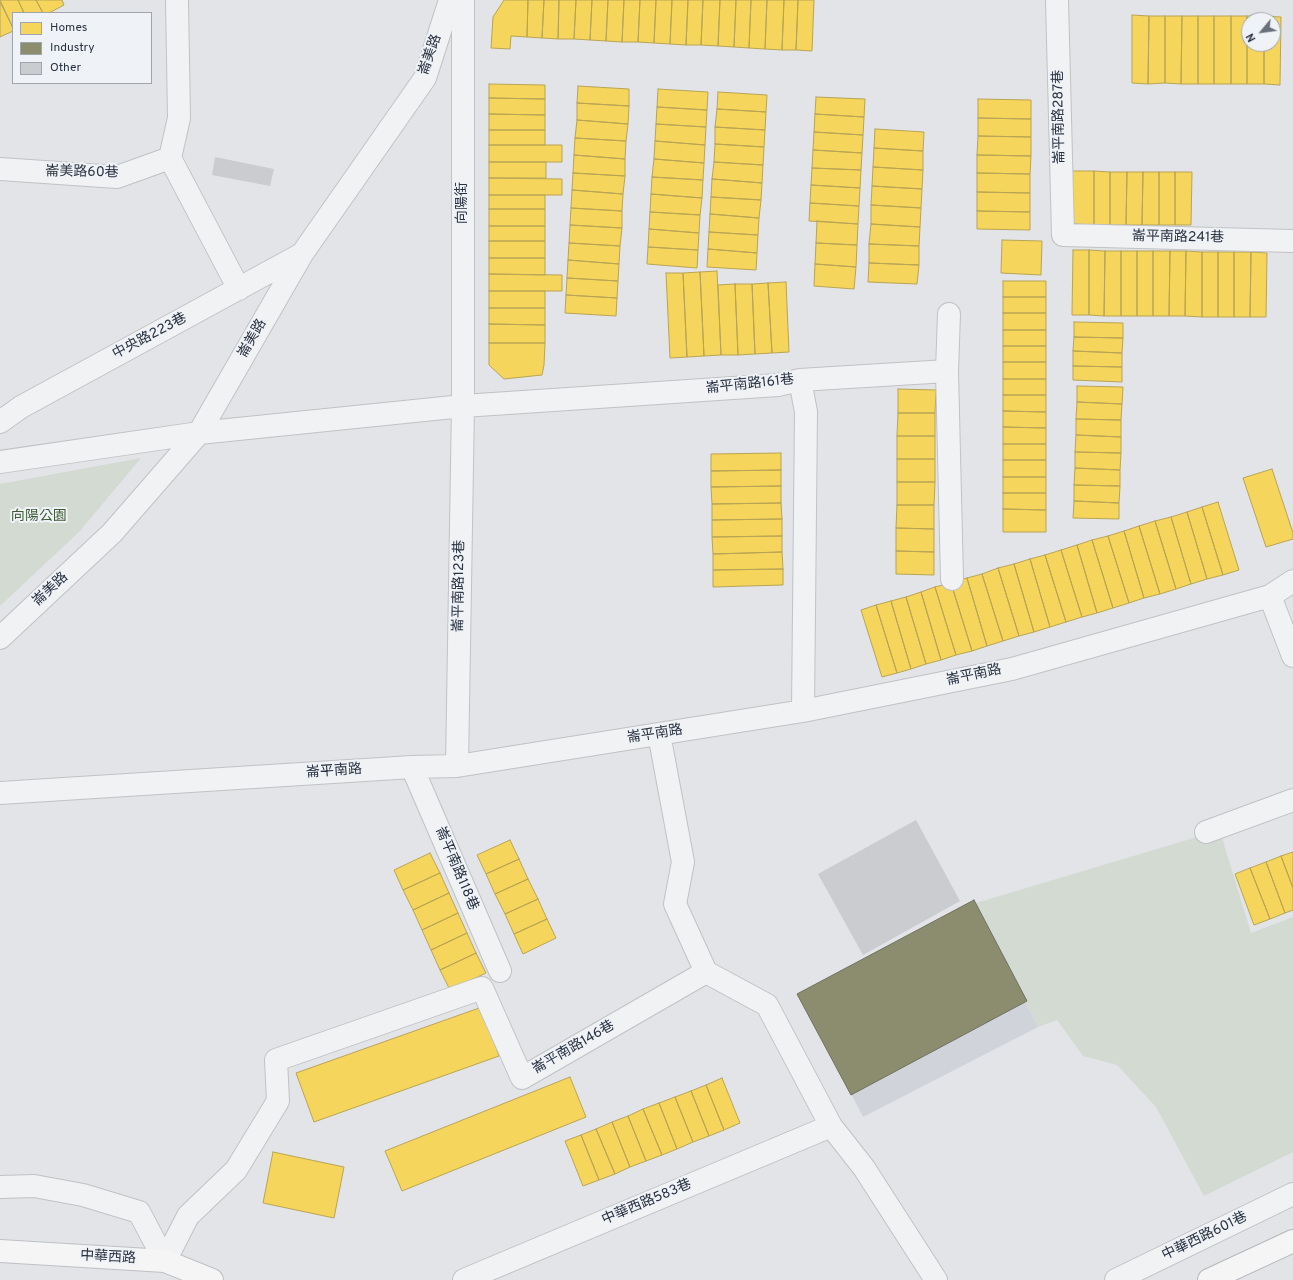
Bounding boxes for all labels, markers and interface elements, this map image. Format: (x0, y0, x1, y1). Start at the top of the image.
legend (12, 12, 152, 84)
north arrow (1241, 12, 1281, 52)
text: Homes (50, 20, 87, 36)
text: N (1243, 30, 1259, 44)
street label: 崙美路 (416, 32, 446, 78)
text: Industry (50, 40, 95, 56)
text: Other (50, 60, 81, 76)
street label: 崙平南路287巷 (1051, 70, 1069, 164)
street label: 崙美路60巷 (45, 164, 119, 182)
street label: 向陽街 (455, 182, 471, 224)
street label: 崙平南路241巷 (1132, 229, 1224, 247)
street label: 中央路223巷 (110, 310, 190, 364)
street label: 崙美路 (235, 317, 271, 361)
street label: 崙平南路161巷 (705, 372, 795, 398)
park label: 向陽公園 (11, 509, 67, 525)
street label: 崙平南路123巷 (451, 540, 469, 632)
street label: 崙美路 (30, 570, 72, 610)
street label: 崙平南路 (945, 662, 1003, 690)
street label: 崙平南路 (626, 722, 684, 748)
street label: 崙平南路 (305, 762, 363, 782)
street label: 崙平南路118巷 (431, 825, 481, 913)
street label: 崙平南路146巷 (530, 1018, 618, 1078)
street label: 中華西路583巷 (600, 1177, 694, 1229)
street label: 中華西路601巷 (1160, 1209, 1250, 1265)
street label: 中華西路 (80, 1248, 136, 1268)

